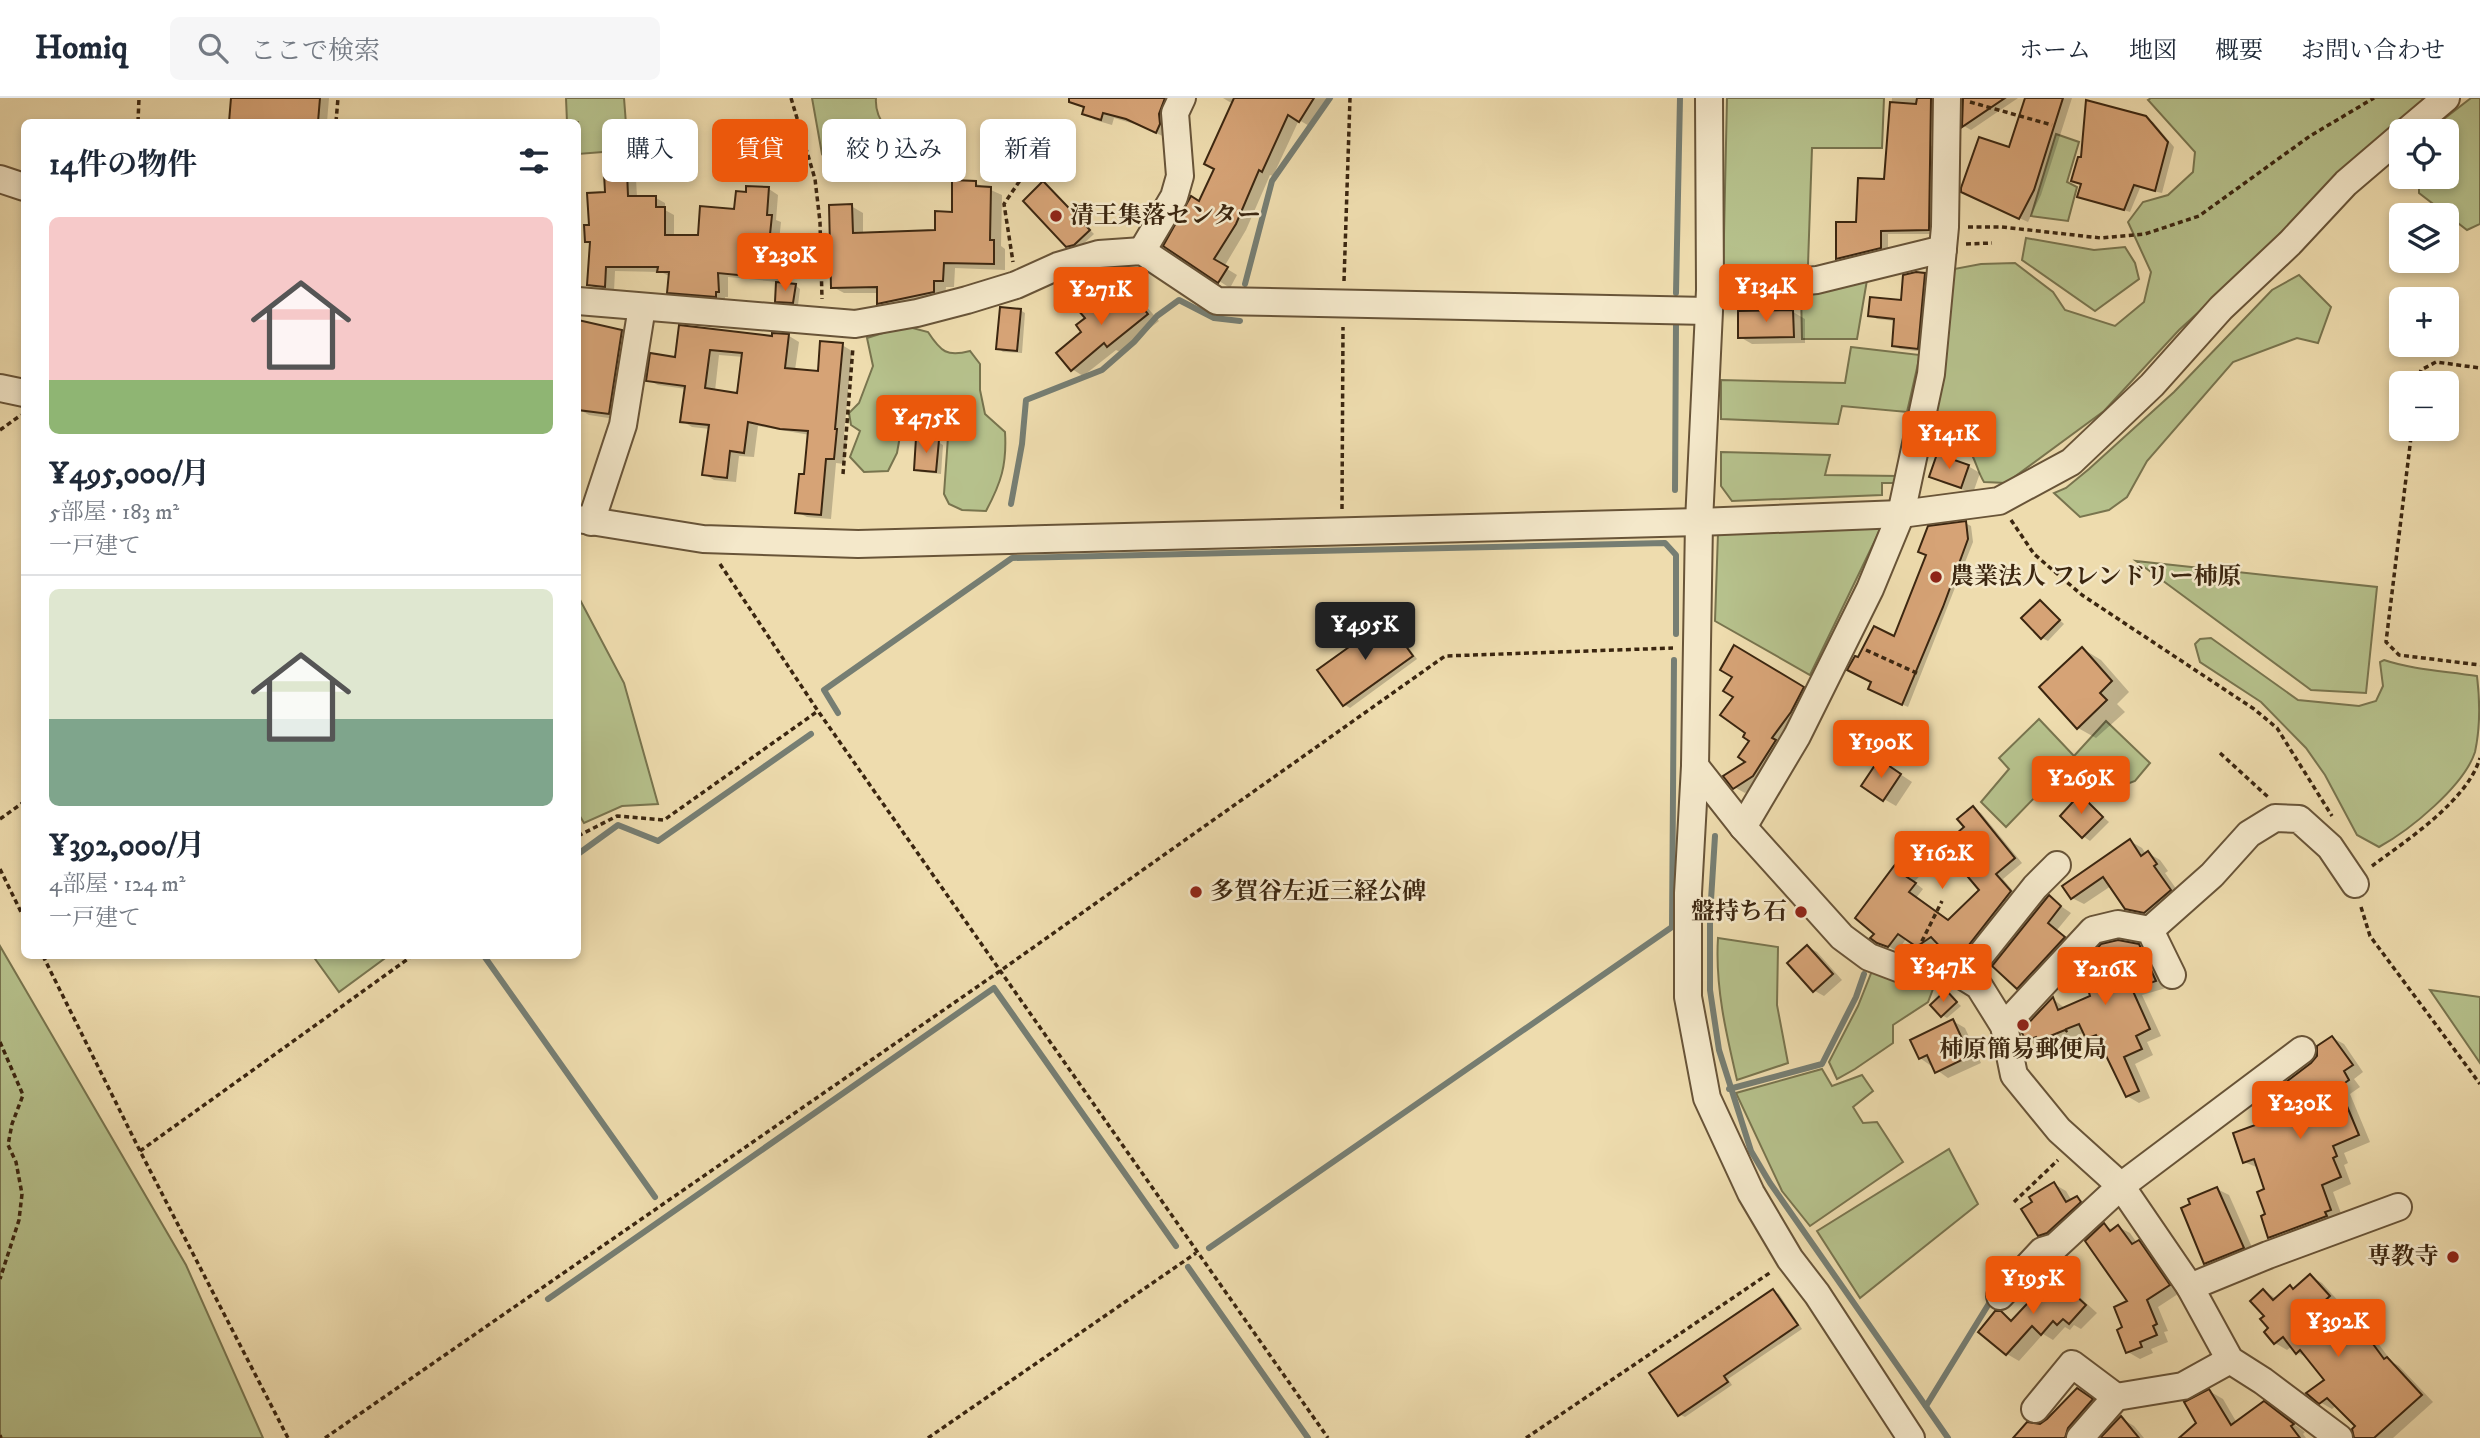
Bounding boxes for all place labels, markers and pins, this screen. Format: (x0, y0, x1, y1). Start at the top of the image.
place label: 清王集落センター (1070, 201, 1261, 231)
marker: 清王集落センター (1048, 208, 1064, 224)
pin: ¥230K (736, 234, 834, 293)
pin: ¥134K (1717, 264, 1815, 324)
pin: ¥271K (1052, 268, 1150, 327)
pin: ¥475K (877, 396, 975, 455)
pin: ¥141K (1900, 412, 1998, 471)
place label: 農業法人 フレンドリー柿原 (1950, 562, 2242, 592)
marker: 農業法人 フレンドリー柿原 (1928, 569, 1944, 585)
pin: ¥495K (1316, 602, 1414, 662)
pin: ¥190K (1832, 720, 1930, 780)
pin: ¥269K (2032, 756, 2130, 816)
pin: ¥162K (1893, 832, 1991, 891)
place label: 多賀谷左近三経公碑 (1210, 877, 1426, 907)
marker: 多賀谷左近三経公碑 (1188, 884, 1204, 900)
place label: 盤持ち石 (1691, 897, 1787, 927)
marker: 盤持ち石 (1793, 904, 1809, 920)
pin: ¥347K (1894, 944, 1992, 1004)
pin: ¥216K (2056, 948, 2154, 1007)
marker: 柿原簡易郵便局 (2015, 1017, 2031, 1033)
place label: 柿原簡易郵便局 (1939, 1035, 2107, 1065)
pin: ¥230K (2251, 1082, 2349, 1141)
place label: 専教寺 (2367, 1242, 2439, 1272)
marker: 専教寺 (2445, 1249, 2461, 1265)
pin: ¥195K (1984, 1256, 2082, 1316)
pin: ¥392K (2289, 1300, 2387, 1359)

